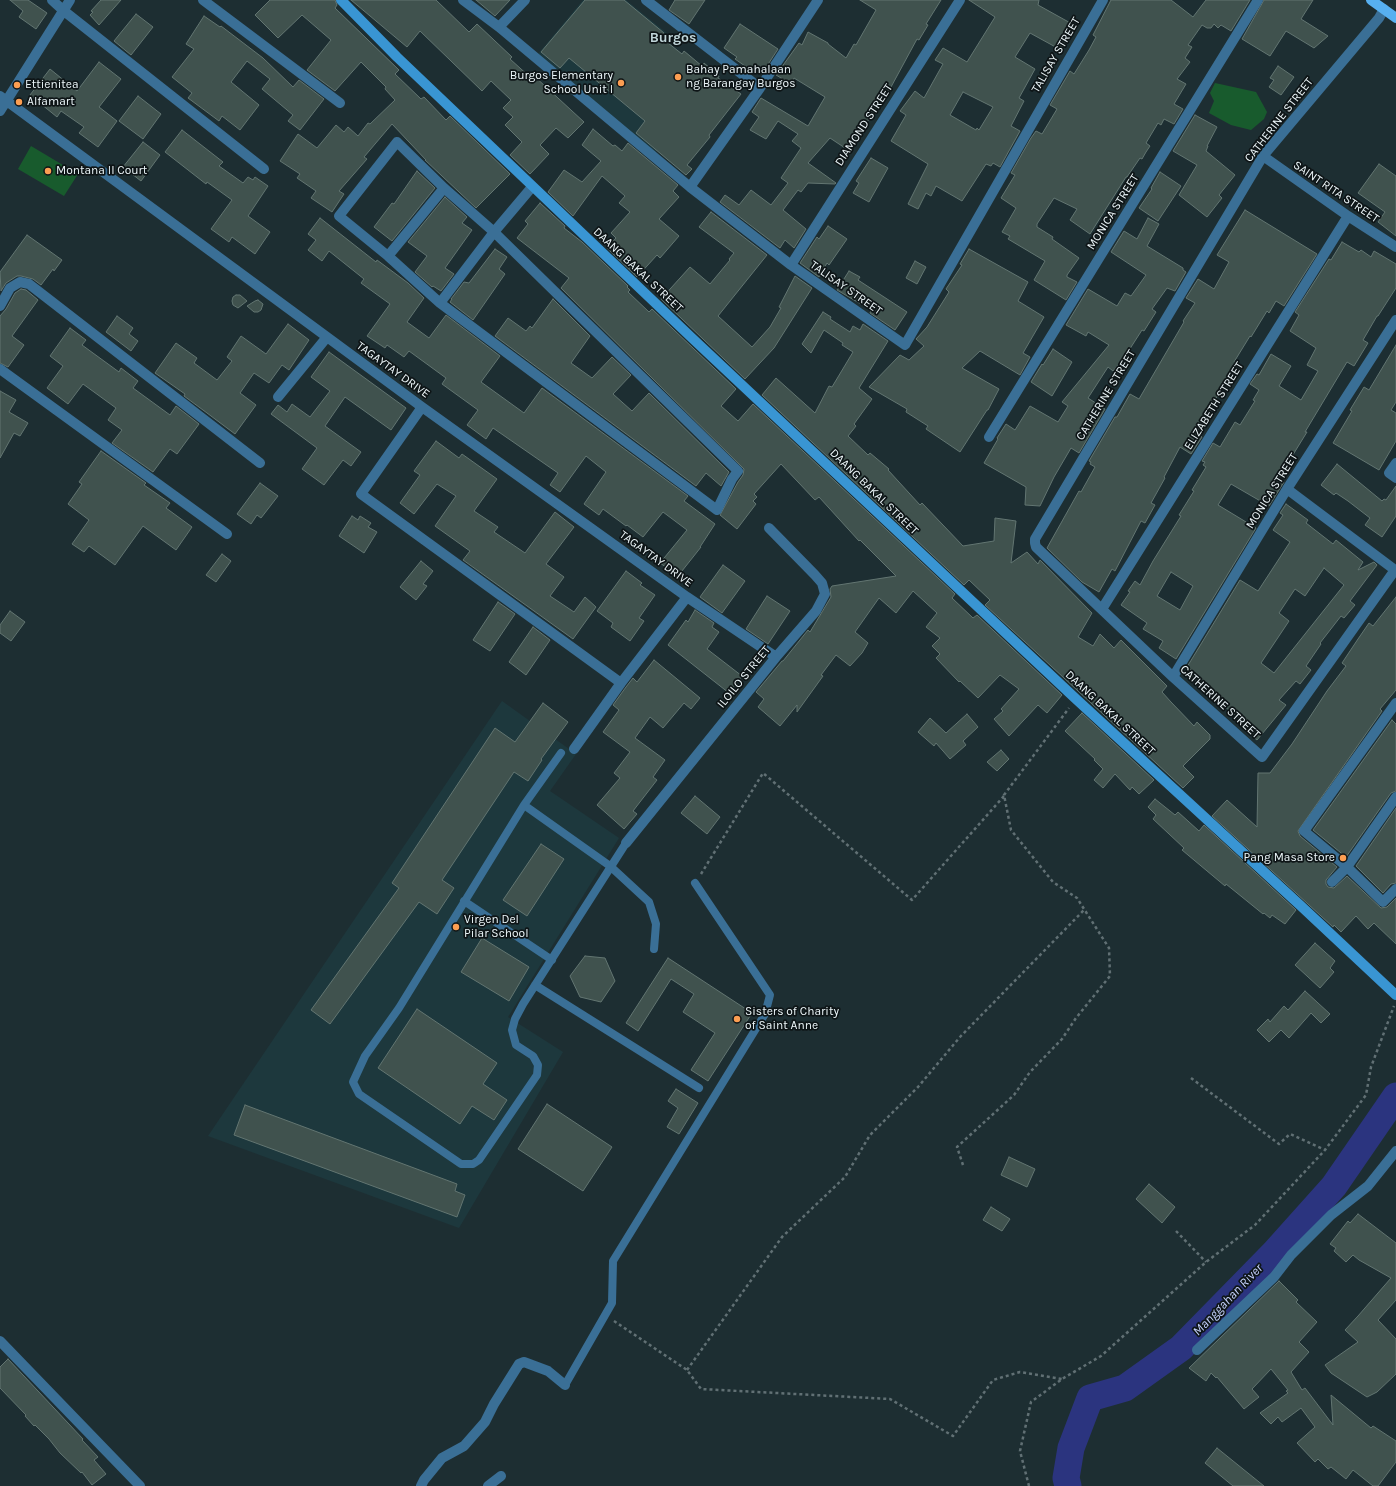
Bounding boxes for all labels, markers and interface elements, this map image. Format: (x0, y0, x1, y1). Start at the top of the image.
street label: TALISAY STREET (1029, 15, 1083, 95)
district label: Burgos (650, 30, 696, 46)
place label: Bahay Pamahalaan ng Barangay Burgos (686, 63, 795, 91)
place label: Burgos Elementary School Unit I (510, 69, 613, 97)
marker: Bahay Pamahalaan ng Barangay Burgos (673, 72, 683, 82)
street label: CATHERINE STREET (1242, 75, 1316, 165)
place label: Ettienitea (25, 78, 79, 92)
marker: Burgos Elementary School Unit I (616, 78, 626, 88)
marker: Ettienitea (12, 80, 22, 90)
street label: DIAMOND STREET (832, 81, 896, 169)
place label: Alfamart (27, 95, 75, 109)
marker: Alfamart (14, 97, 24, 107)
street label: SAINT RITA STREET (1290, 158, 1382, 226)
place label: Montana II Court (56, 164, 147, 178)
marker: Montana II Court (43, 166, 53, 176)
street label: MONICA STREET (1084, 171, 1142, 253)
street label: DAANG BAKAL STREET (590, 225, 686, 315)
street label: TALISAY STREET (807, 258, 885, 318)
street label: TAGAYTAY DRIVE (354, 339, 432, 401)
street label: CATHERINE STREET (1073, 347, 1139, 443)
street label: ELIZABETH STREET (1181, 359, 1247, 453)
street label: DAANG BAKAL STREET (827, 446, 921, 538)
street label: MONICA STREET (1243, 450, 1301, 532)
street label: TAGAYTAY DRIVE (617, 528, 695, 590)
street label: ILOILO STREET (714, 643, 774, 711)
street label: CATHERINE STREET (1177, 662, 1263, 742)
street label: DAANG BAKAL STREET (1062, 668, 1158, 758)
place label: Pang Masa Store (1244, 851, 1335, 865)
marker: Pang Masa Store (1338, 853, 1348, 863)
place label: Virgen Del Pilar School (464, 913, 529, 941)
marker: Virgen Del Pilar School (451, 922, 461, 932)
place label: Sisters of Charity of Saint Anne (745, 1005, 839, 1033)
marker: Sisters of Charity of Saint Anne (732, 1014, 742, 1024)
water label: Manggahan River (1190, 1261, 1266, 1339)

